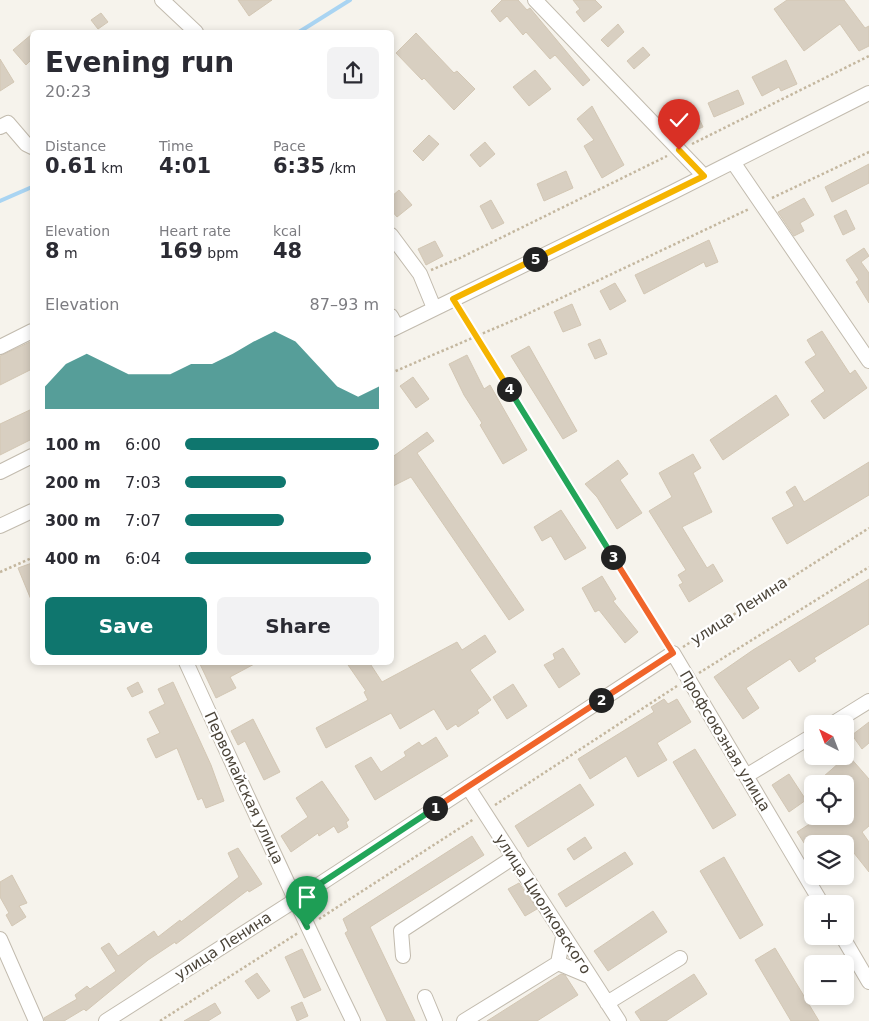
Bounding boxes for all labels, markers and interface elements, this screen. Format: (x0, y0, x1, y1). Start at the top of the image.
text: Evening run (45, 46, 234, 79)
button: share (327, 47, 379, 99)
text: 20:23 (45, 82, 91, 101)
pin (658, 99, 700, 150)
icon: check (665, 106, 693, 134)
text: Distance (45, 138, 106, 154)
text: Time (159, 138, 193, 154)
text: Pace (273, 138, 306, 154)
text: 0.61 (45, 154, 97, 178)
text: 4:01 (159, 154, 211, 178)
text: 6:35 (273, 154, 325, 178)
text: km (97, 160, 123, 176)
text: /km (325, 160, 356, 176)
text: Elevation (45, 223, 110, 239)
text: Heart rate (159, 223, 231, 239)
text: kcal (273, 223, 301, 239)
text: 8 (45, 239, 60, 263)
text: 169 (159, 239, 203, 263)
text: 48 (273, 239, 302, 263)
text: m (60, 245, 78, 261)
text: bpm (203, 245, 239, 261)
pin: 5 (522, 246, 548, 272)
text: 5 (531, 251, 540, 267)
text: Elevation (45, 295, 119, 314)
text: 87–93 m (310, 295, 379, 314)
pin: 4 (496, 376, 522, 402)
text: 4 (505, 381, 514, 397)
text: 100 m (45, 435, 101, 454)
text: 6:00 (125, 435, 161, 454)
text: 200 m (45, 473, 101, 492)
text: 7:03 (125, 473, 161, 492)
text: 300 m (45, 511, 101, 530)
text: 7:07 (125, 511, 161, 530)
pin: 3 (600, 544, 626, 570)
text: 400 m (45, 549, 101, 568)
text: 6:04 (125, 549, 161, 568)
text: 3 (609, 549, 618, 565)
street label: улица Ленина (687, 573, 791, 649)
button: Save (45, 597, 207, 655)
button: Share (217, 597, 379, 655)
street label: Профсоюзная улица (676, 667, 774, 815)
pin: 2 (588, 688, 614, 712)
text: 2 (597, 692, 606, 708)
street label: Первомайская улица (201, 709, 287, 867)
north arrow (804, 715, 854, 765)
map controls (804, 715, 854, 1005)
button: locate (804, 775, 854, 825)
pin: 1 (422, 796, 448, 820)
text: 1 (431, 800, 440, 816)
street label: улица Циолковского (491, 831, 595, 977)
button: layers (804, 835, 854, 885)
pin (286, 876, 328, 927)
icon: arrive (293, 883, 321, 911)
button: + (804, 895, 854, 945)
street label: улица Ленина (171, 908, 275, 984)
button: − (804, 955, 854, 1005)

